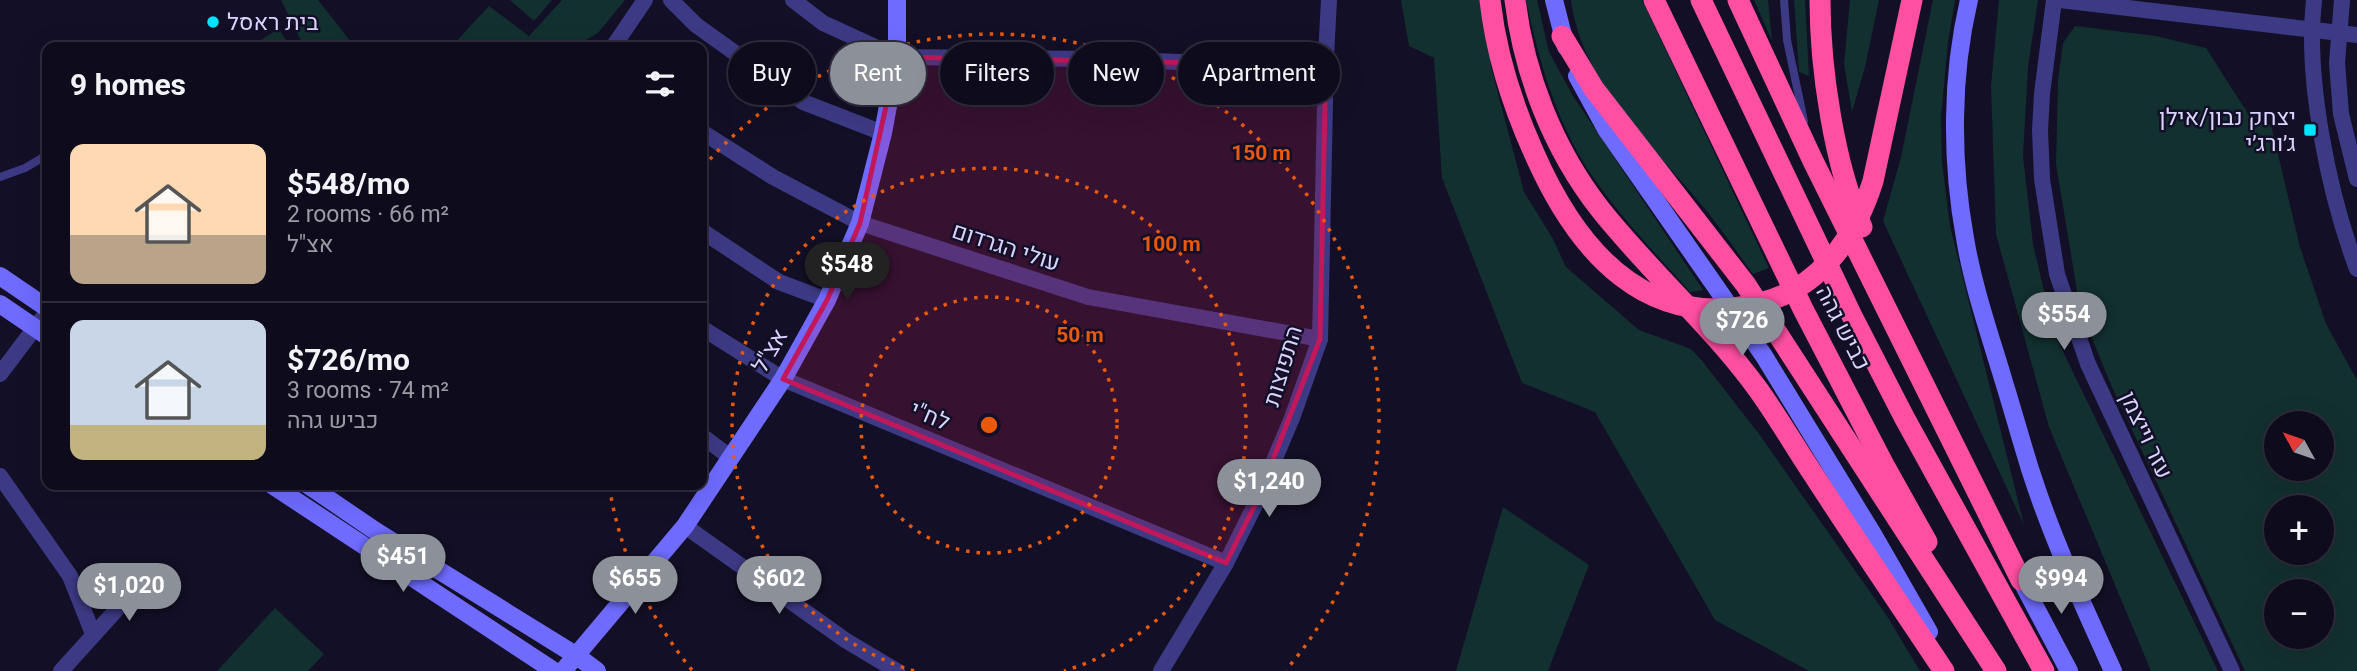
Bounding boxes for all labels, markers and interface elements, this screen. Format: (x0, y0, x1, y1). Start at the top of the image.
place label: בית ראסל (227, 9, 319, 36)
marker: בית ראסל (205, 14, 221, 30)
chip: Buy (728, 42, 816, 105)
chip: Rent (830, 42, 926, 105)
chip: Filters (940, 42, 1054, 105)
chip: New (1068, 42, 1164, 105)
chip: Apartment (1178, 42, 1340, 105)
icon: filters (641, 65, 679, 103)
text: 9 homes (70, 67, 186, 102)
place label: יצחק נבון/אילן ג׳ורג׳י (2159, 104, 2296, 157)
marker: יצחק נבון/אילן ג׳ורג׳י (2302, 122, 2318, 138)
text: 150 m (1231, 141, 1291, 165)
text: $548/mo (287, 166, 410, 201)
icon: home (126, 172, 210, 256)
text: 2 rooms · 66 m² (287, 201, 449, 228)
street label: עולי הגרדום (949, 217, 1063, 277)
text: אצ"ל (287, 231, 334, 258)
text: 100 m (1141, 232, 1201, 256)
pin: $548 (806, 243, 888, 302)
text: $548 (821, 251, 873, 278)
street label: כביש גהה (1810, 281, 1876, 375)
pin: $554 (2023, 292, 2105, 352)
pin: $726 (1701, 298, 1783, 358)
text: $554 (2038, 301, 2090, 328)
text: $726 (1716, 307, 1768, 334)
street label: התפוצות (1258, 322, 1308, 410)
text: 50 m (1056, 323, 1104, 347)
street label: אצ"ל (746, 324, 794, 378)
text: $726/mo (287, 342, 410, 377)
icon: home (126, 348, 210, 432)
text: 3 rooms · 74 m² (287, 377, 449, 404)
street label: עזר וייצמן (2114, 387, 2178, 483)
street label: לח"י (906, 396, 954, 436)
text: כביש גהה (287, 407, 378, 434)
north arrow (2264, 411, 2334, 481)
map controls (2264, 411, 2334, 649)
centre of rings (977, 413, 1001, 437)
pin: $1,240 (1212, 460, 1326, 519)
text: $1,240 (1233, 468, 1305, 495)
button: + (2264, 495, 2334, 565)
pin: $451 (362, 534, 444, 594)
text: $451 (377, 543, 429, 570)
pin: $655 (594, 556, 676, 616)
pin: $602 (738, 556, 820, 616)
pin: $994 (2020, 556, 2102, 616)
pin: $1,020 (72, 564, 186, 623)
text: $655 (609, 565, 661, 592)
text: $602 (753, 565, 805, 592)
text: $994 (2035, 565, 2087, 592)
text: $1,020 (93, 572, 165, 599)
button: − (2264, 579, 2334, 649)

